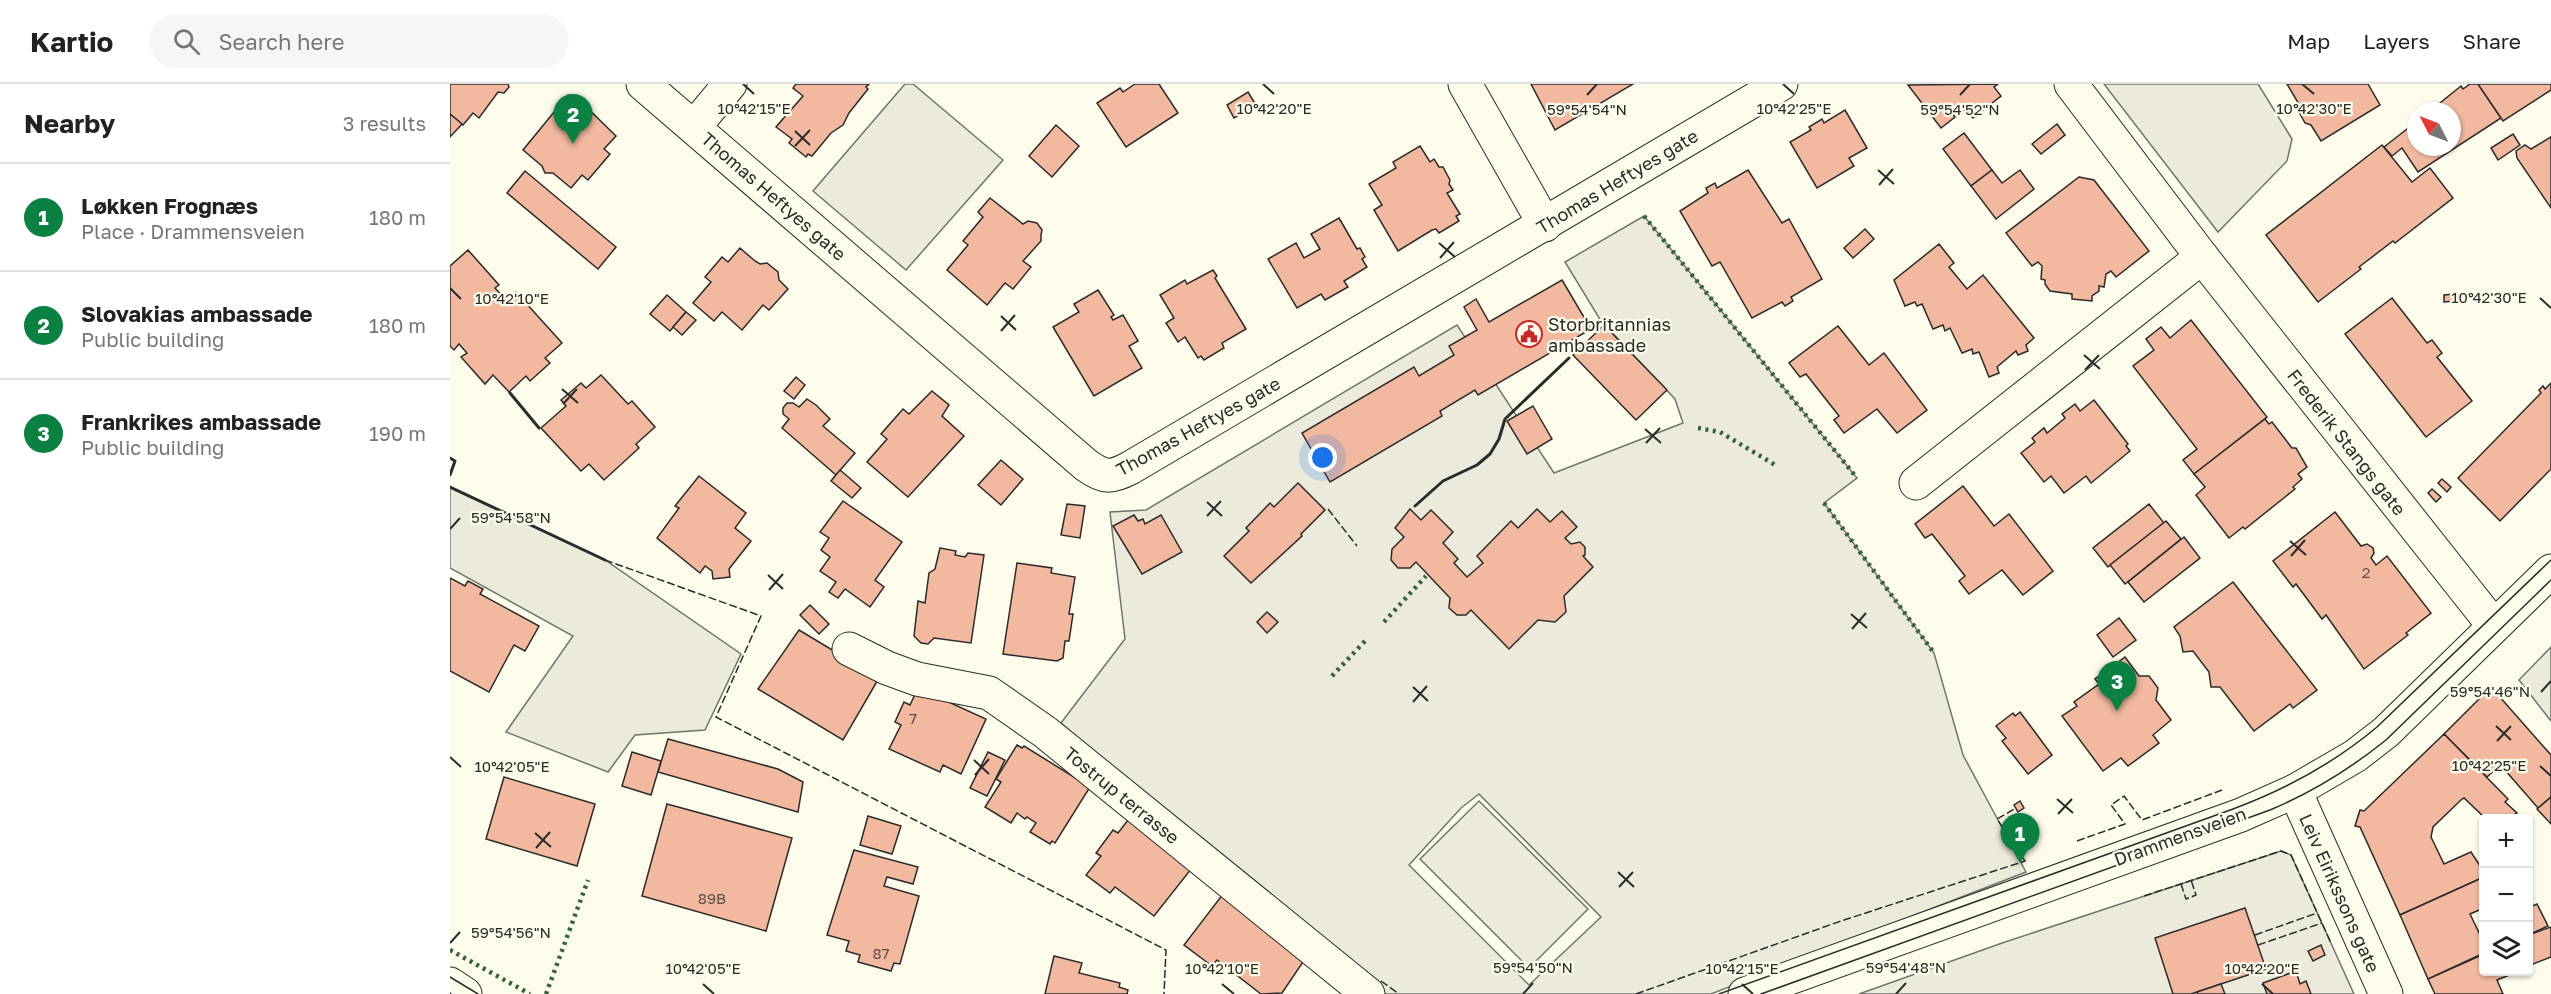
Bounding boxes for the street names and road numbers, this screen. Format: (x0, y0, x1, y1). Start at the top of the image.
street label: Thomas Heftyes gate (1532, 124, 1702, 238)
street label: Thomas Heftyes gate (697, 127, 851, 265)
street label: Frederik Stangs gate (2283, 365, 2411, 519)
street label: Thomas Heftyes gate (1112, 372, 1284, 480)
street label: Tostrup terrasse (1060, 742, 1184, 848)
street label: Drammensveien (2111, 802, 2249, 870)
street label: Leiv Eirikssons gate (2295, 810, 2385, 976)

